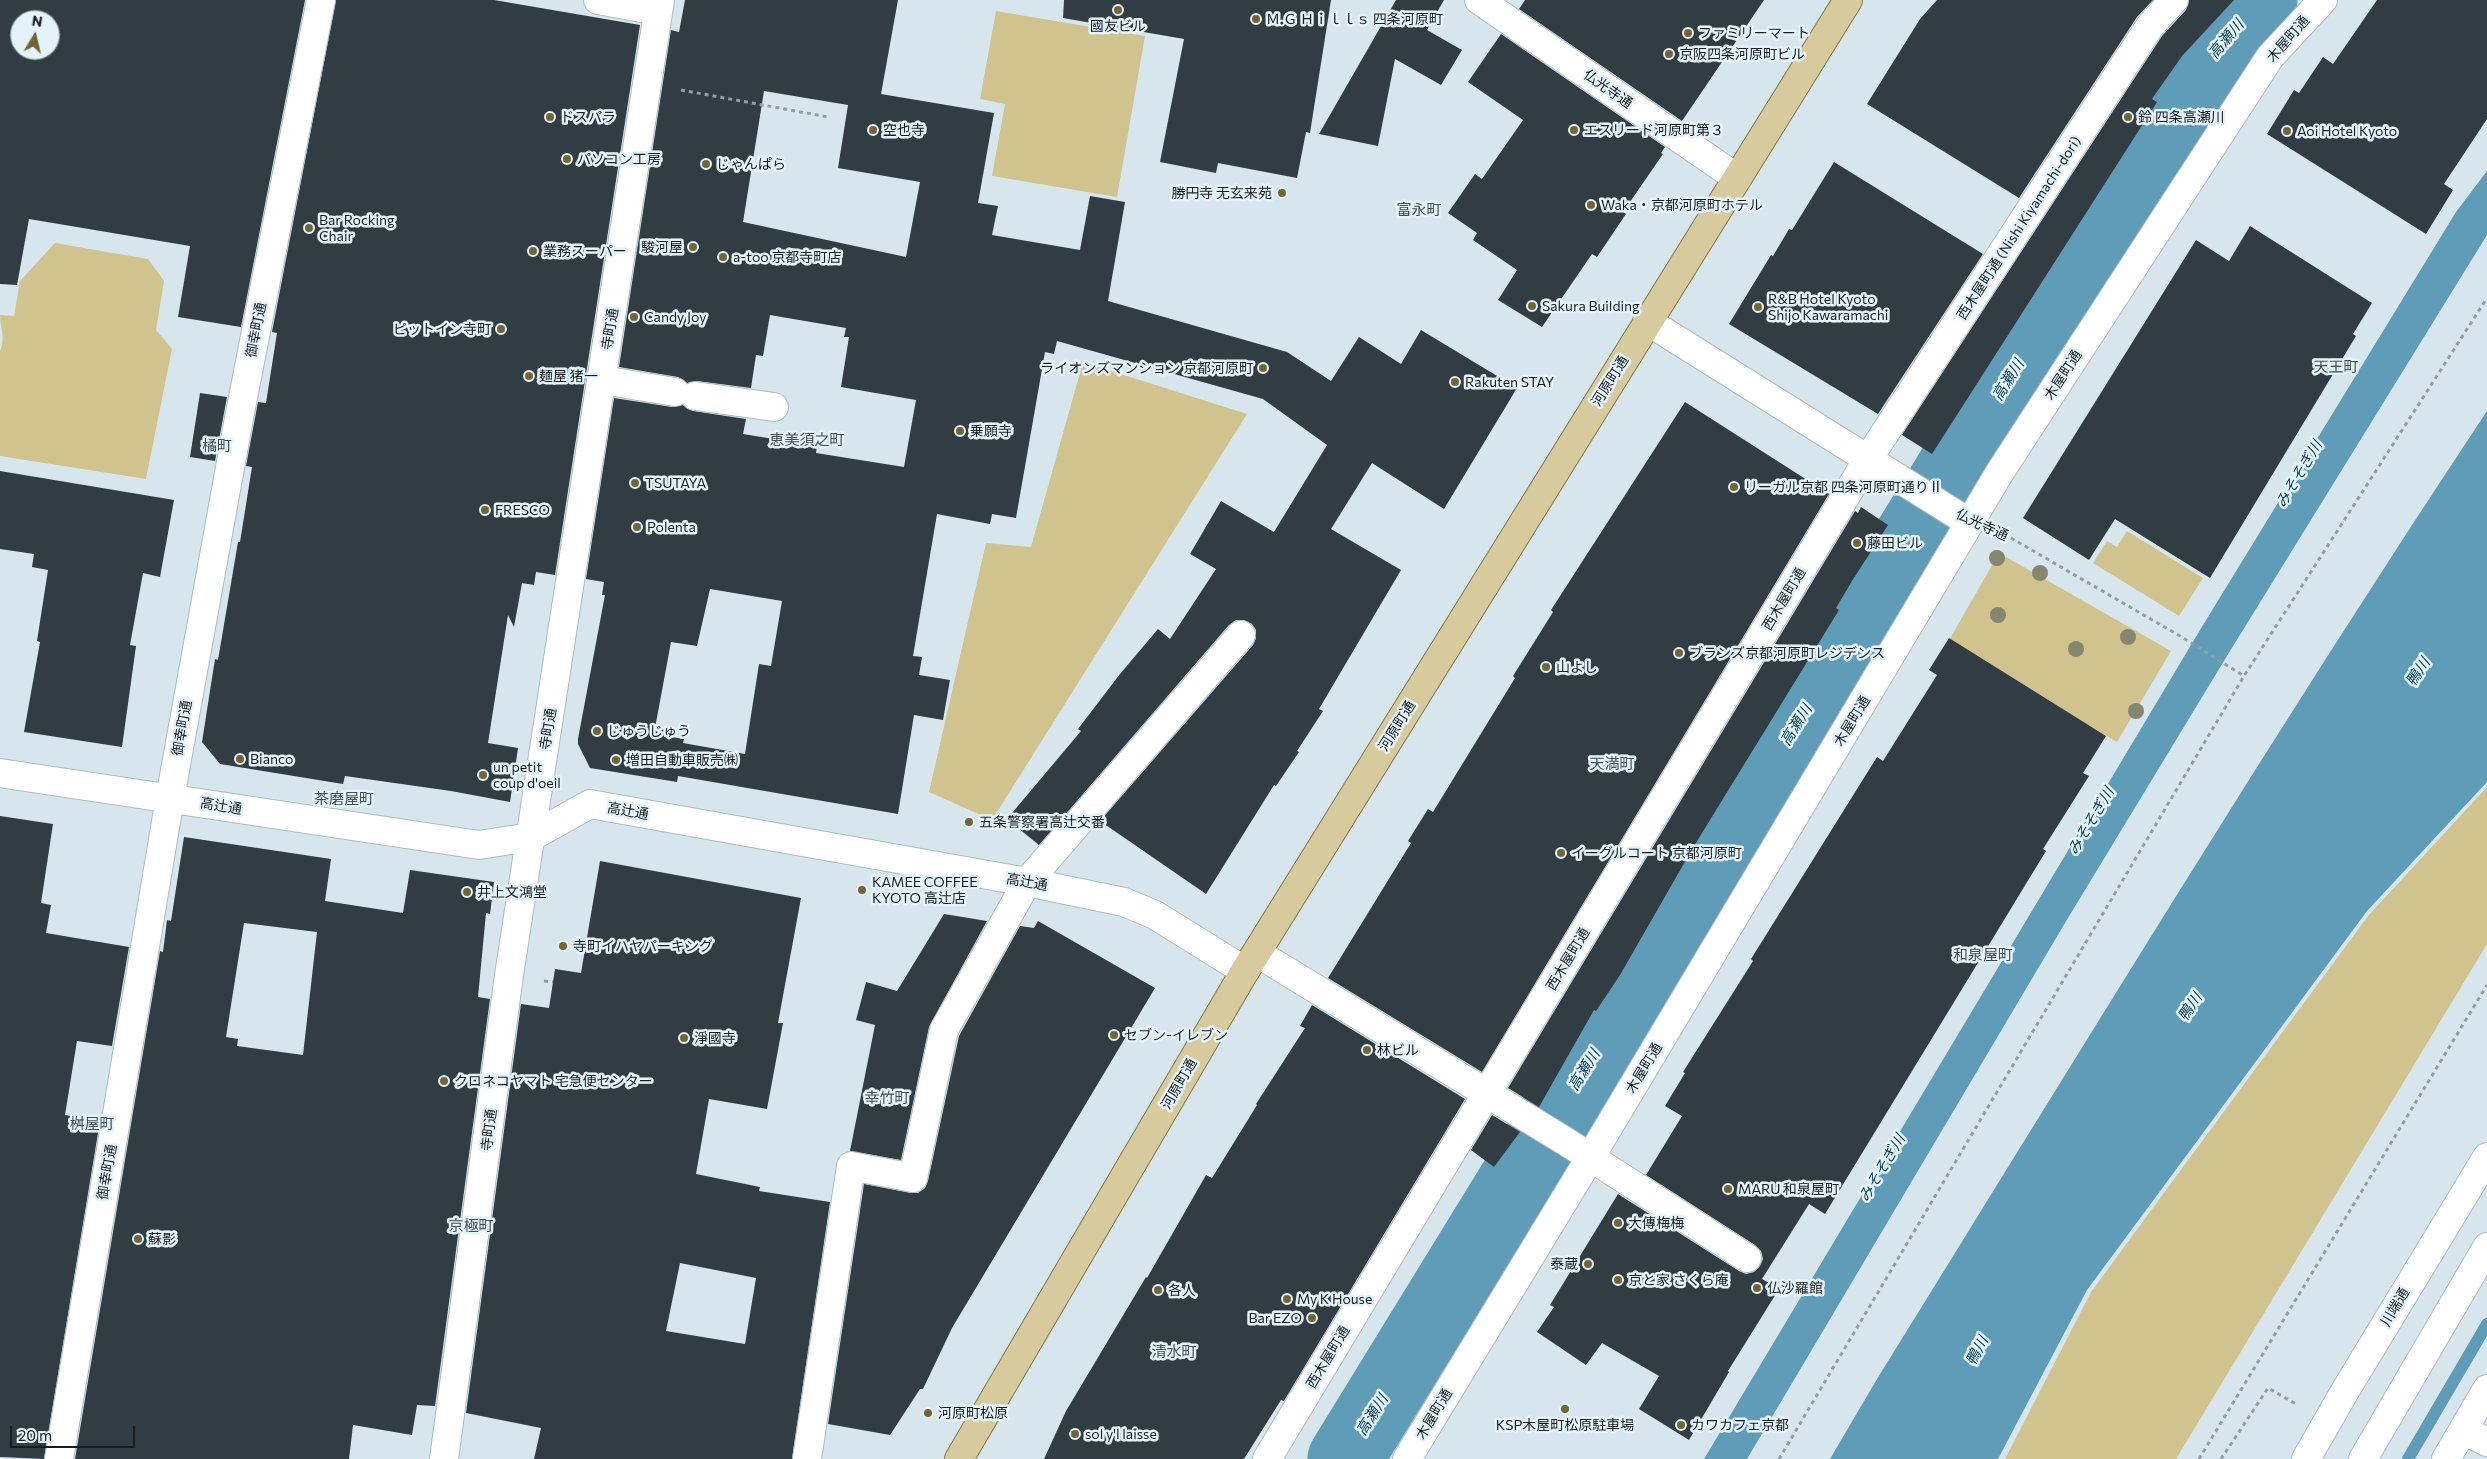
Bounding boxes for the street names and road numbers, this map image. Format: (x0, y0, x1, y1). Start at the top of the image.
street label: 木屋町通 (2263, 12, 2313, 66)
street label: 仏光寺通 (1580, 66, 1636, 112)
street label: 西木屋町通 (Nishi Kiyamachi-dori) (1953, 133, 2085, 323)
street label: 御幸町通 (242, 301, 270, 359)
street label: 寺町通 (598, 307, 622, 351)
street label: 木屋町通 (2041, 347, 2085, 403)
street label: 河原町通 (1588, 353, 1632, 409)
street label: 仏光寺通 (1953, 506, 2011, 544)
street label: 西木屋町通 (1759, 565, 1809, 633)
street label: 木屋町通 (1830, 693, 1874, 749)
street label: 河原町通 (1375, 698, 1419, 754)
street label: 御幸町通 (169, 699, 195, 757)
street label: 寺町通 (536, 707, 560, 751)
street label: 高辻通 (199, 794, 243, 818)
street label: 高辻通 (606, 799, 650, 823)
street label: 高辻通 (1005, 870, 1049, 894)
street label: 西木屋町通 (1543, 925, 1593, 993)
street label: 木屋町通 (1622, 1040, 1666, 1096)
street label: 河原町通 (1158, 1056, 1200, 1112)
street label: 寺町通 (478, 1108, 500, 1152)
street label: 御幸町通 (94, 1143, 120, 1201)
street label: 川端通 (2377, 1285, 2413, 1329)
street label: 西木屋町通 (1303, 1323, 1353, 1391)
street label: 木屋町通 (1412, 1386, 1456, 1442)

